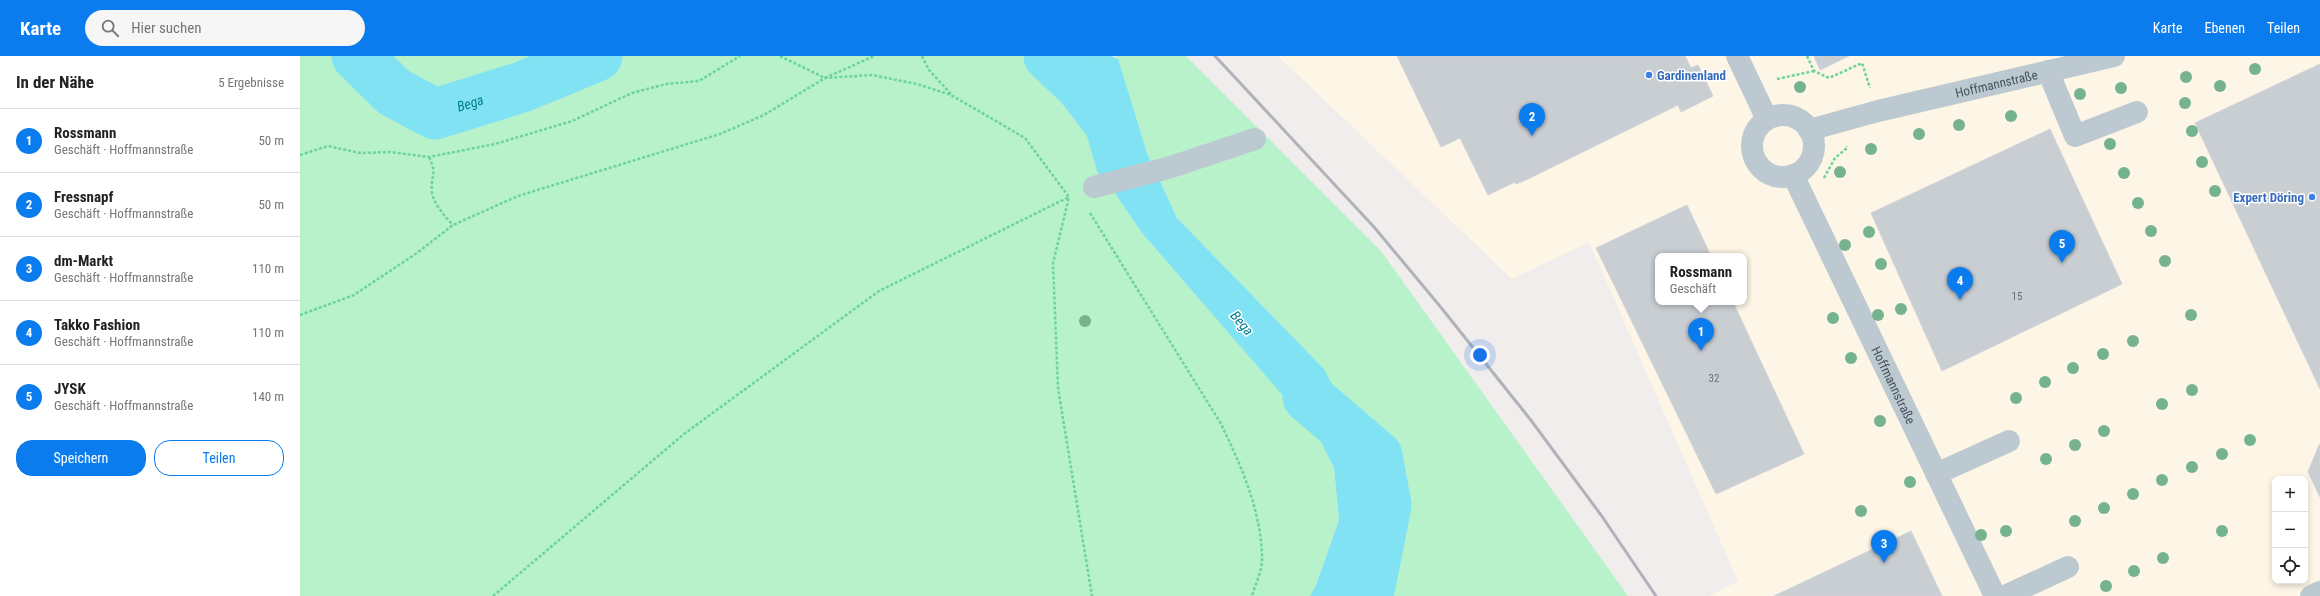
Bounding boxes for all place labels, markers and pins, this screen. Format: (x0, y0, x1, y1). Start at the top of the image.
place label: Gardinenland (1657, 68, 1726, 83)
marker: Gardinenland (1644, 70, 1654, 80)
pin: 2 (1519, 103, 1545, 136)
place label: Expert Döring (2233, 190, 2304, 205)
marker: Expert Döring (2307, 192, 2317, 202)
pin: 5 (2049, 230, 2075, 263)
pin: 4 (1947, 267, 1973, 300)
pin: 1 (1688, 318, 1714, 351)
pin: 3 (1871, 530, 1897, 563)

